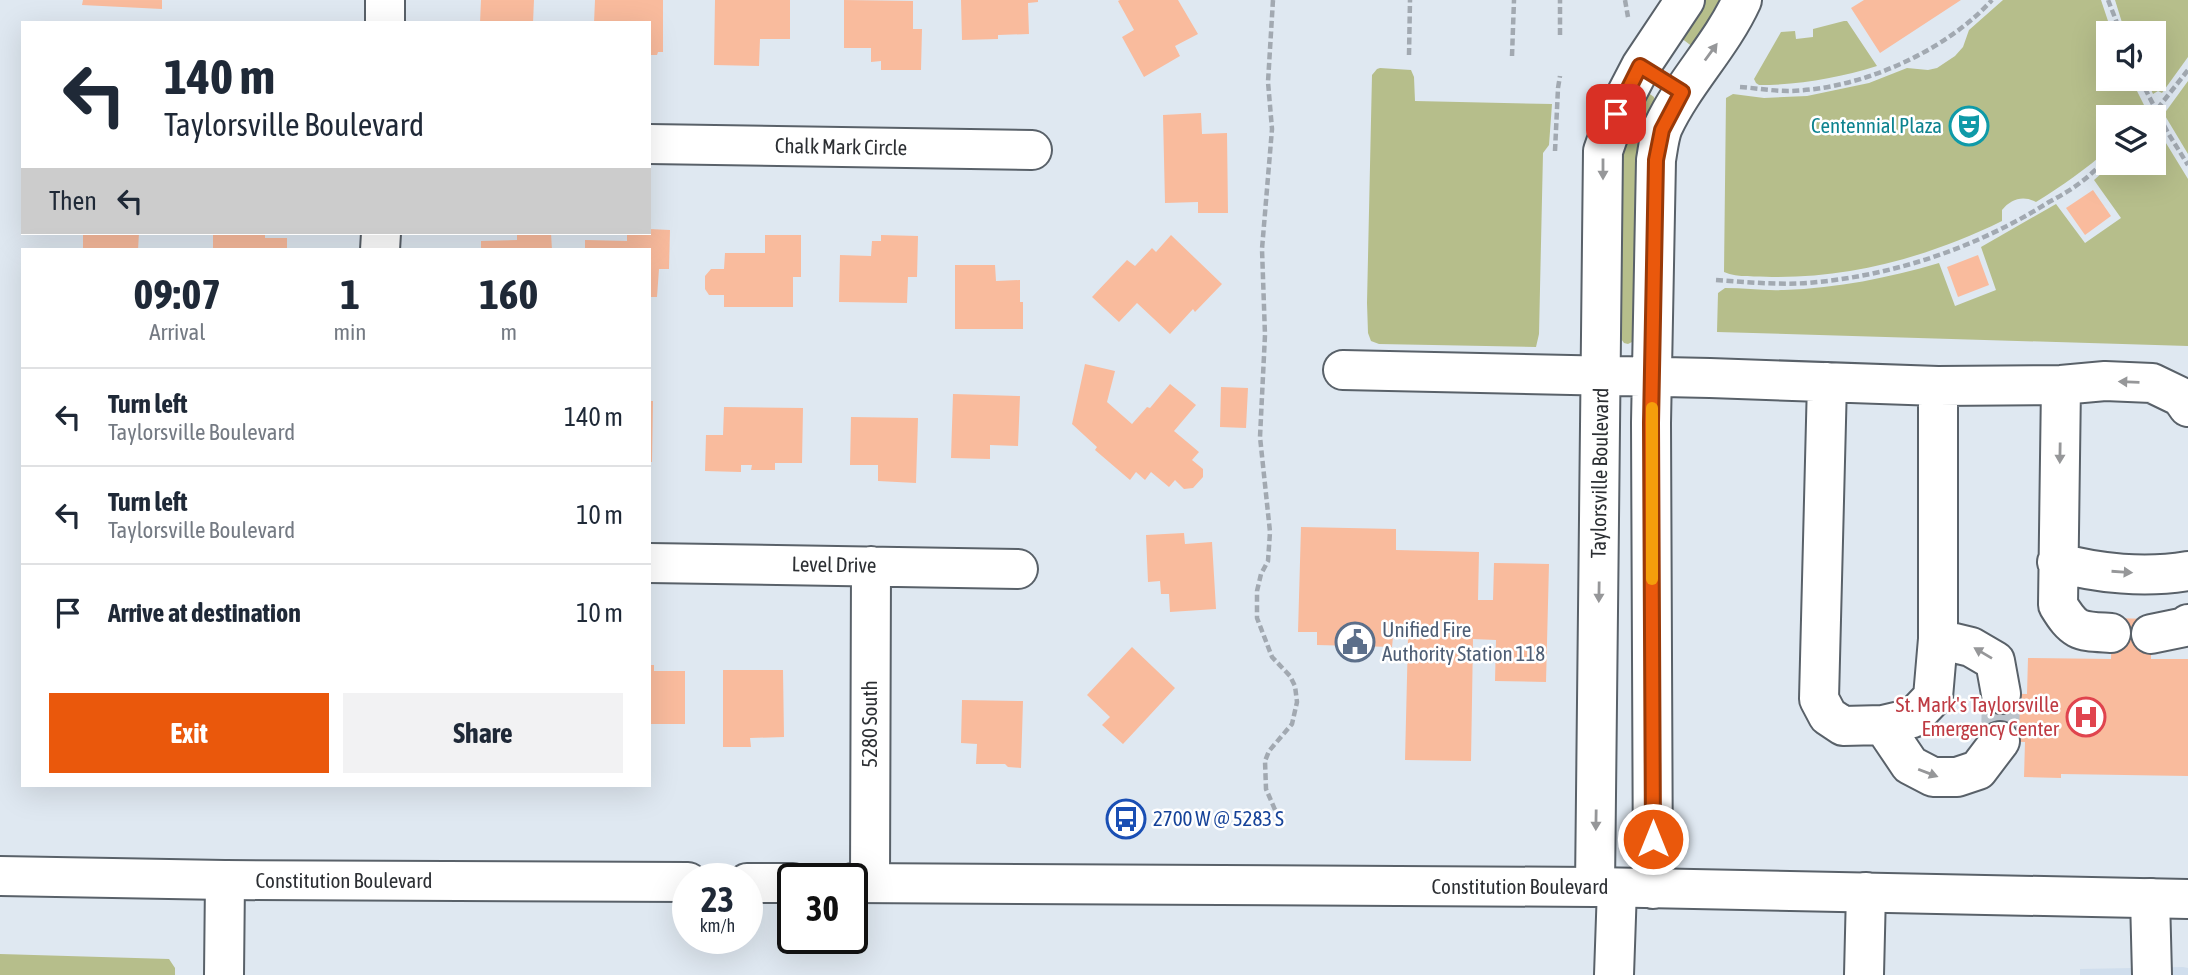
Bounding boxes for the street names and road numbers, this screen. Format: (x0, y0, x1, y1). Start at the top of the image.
street label: Chalk Mark Circle (775, 133, 907, 159)
street label: Taylorsville Boulevard (1586, 387, 1612, 559)
street label: Level Drive (791, 551, 877, 577)
street label: 5280 South (857, 680, 881, 768)
street label: Constitution Boulevard (256, 868, 432, 892)
street label: Constitution Boulevard (1432, 874, 1608, 898)

